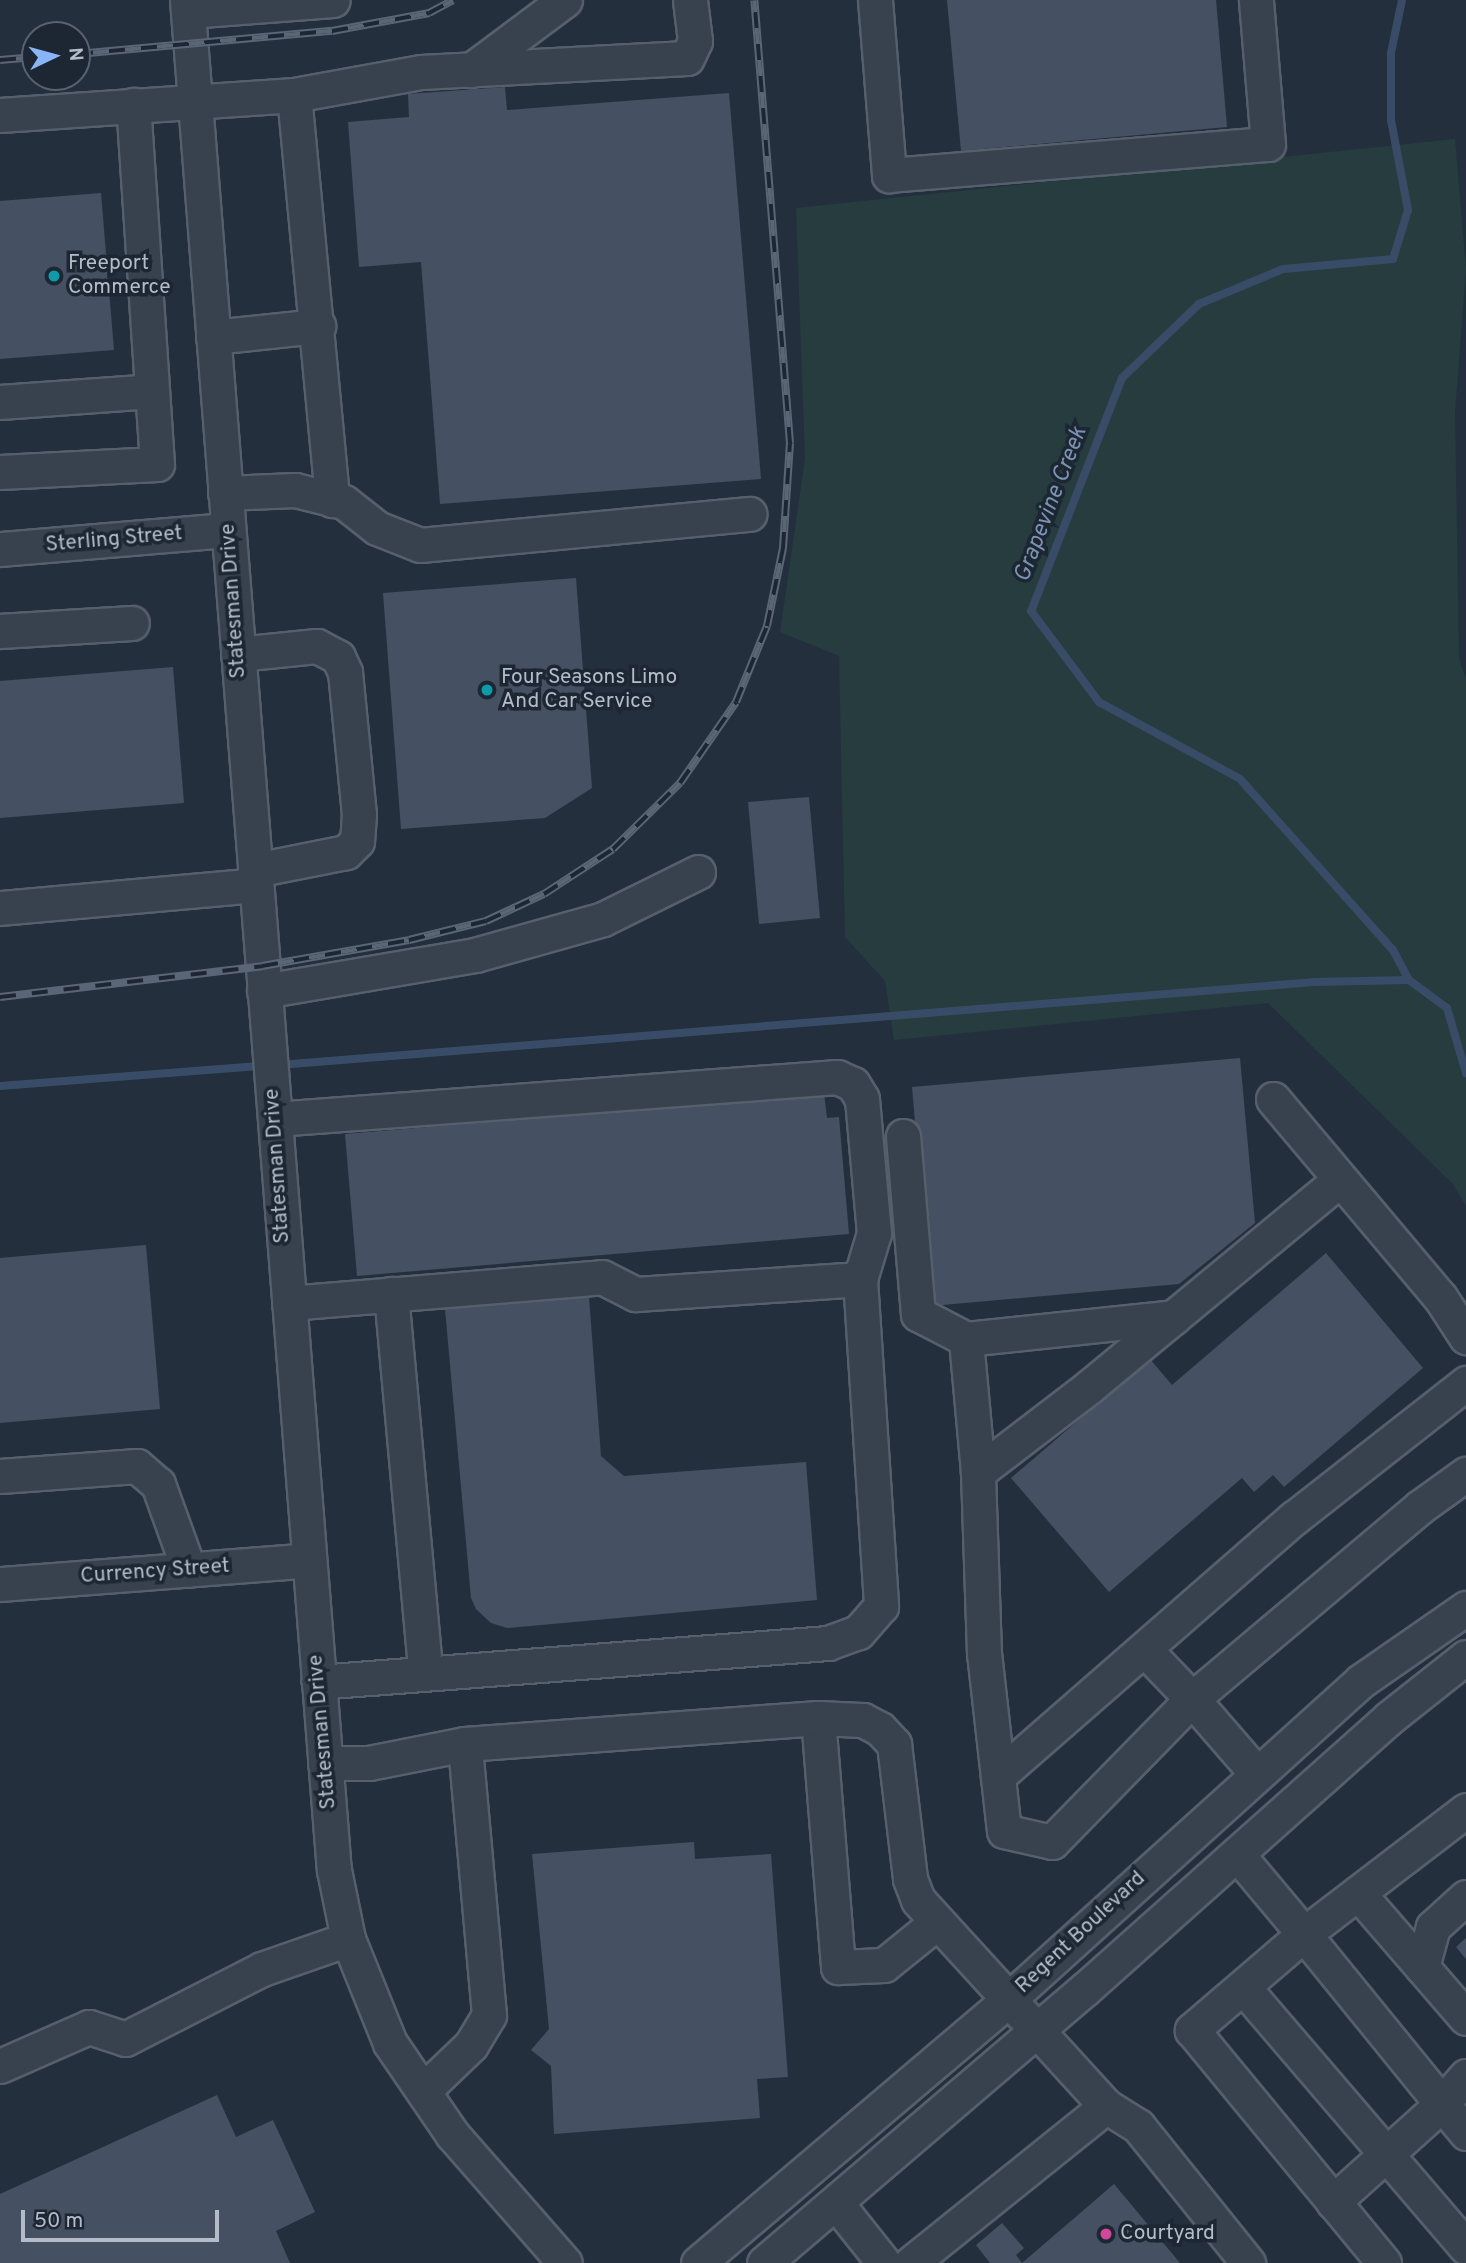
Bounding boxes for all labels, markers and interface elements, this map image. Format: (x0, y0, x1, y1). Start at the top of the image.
north arrow (21, 21, 91, 91)
text: N (62, 46, 87, 62)
place label: Freeport Commerce (68, 251, 171, 301)
marker: Freeport Commerce (46, 268, 62, 284)
water label: Grapevine Creek (1010, 423, 1094, 587)
street label: Sterling Street (45, 521, 183, 559)
street label: Statesman Drive (216, 523, 252, 679)
place label: Four Seasons Limo And Car Service (501, 665, 677, 715)
marker: Four Seasons Limo And Car Service (479, 682, 495, 698)
street label: Statesman Drive (260, 1088, 296, 1244)
street label: Currency Street (80, 1554, 230, 1590)
street label: Statesman Drive (304, 1654, 342, 1810)
street label: Regent Boulevard (1011, 1867, 1151, 1999)
scale bar (24, 2196, 222, 2240)
text: 50 m (34, 2208, 83, 2235)
place label: Courtyard (1120, 2221, 1215, 2247)
marker: Courtyard (1098, 2226, 1114, 2242)

